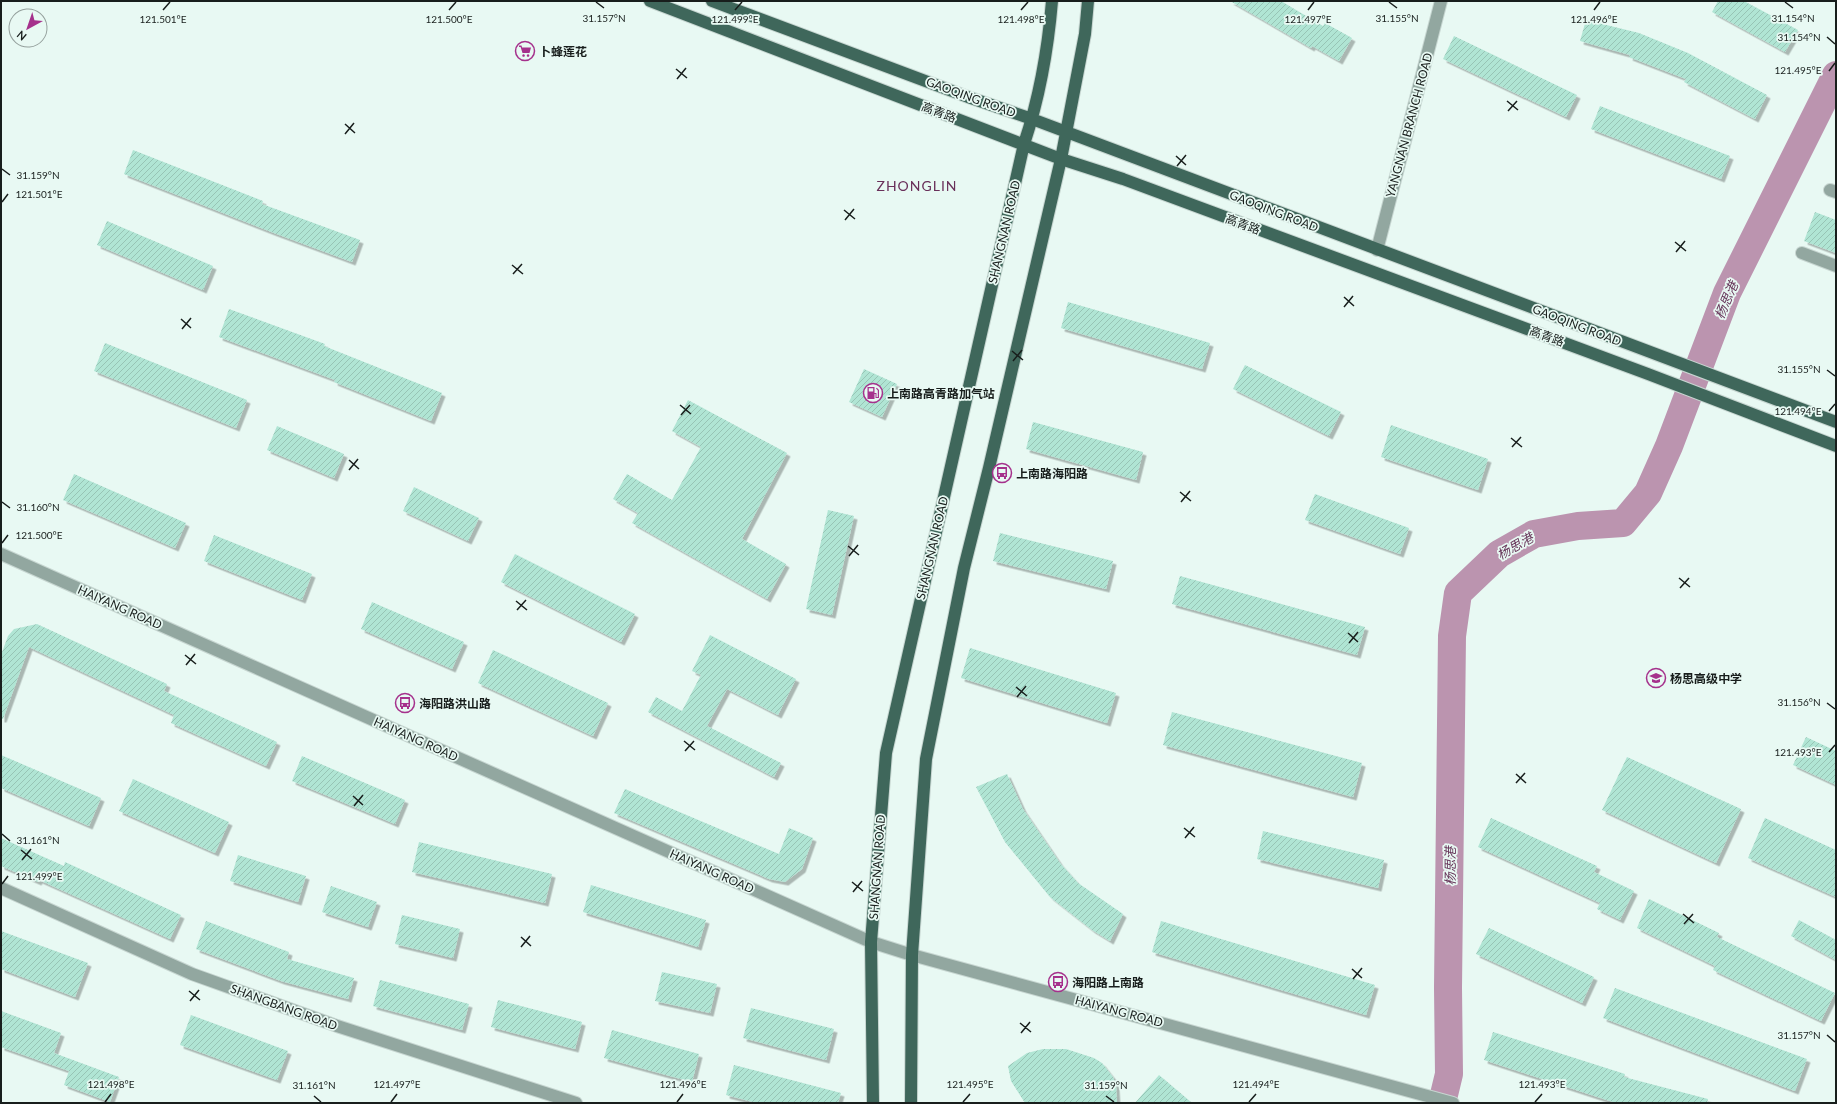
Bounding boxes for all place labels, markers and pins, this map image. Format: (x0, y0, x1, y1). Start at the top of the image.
supermarket icon: 卜蜂莲花 (514, 40, 536, 62)
place label: 卜蜂莲花 (539, 44, 587, 59)
fuel station icon: 上南路高青路加气站 (862, 382, 884, 404)
place label: 上南路高青路加气站 (887, 386, 995, 401)
bus stop icon: 上南路海阳路 (991, 462, 1013, 484)
place label: 上南路海阳路 (1016, 466, 1088, 481)
school or university icon: 杨思高级中学 (1645, 667, 1667, 689)
place label: 杨思高级中学 (1670, 671, 1742, 686)
bus stop icon: 海阳路洪山路 (394, 692, 416, 714)
place label: 海阳路洪山路 (419, 696, 491, 711)
bus stop icon: 海阳路上南路 (1047, 971, 1069, 993)
place label: 海阳路上南路 (1072, 975, 1144, 990)

